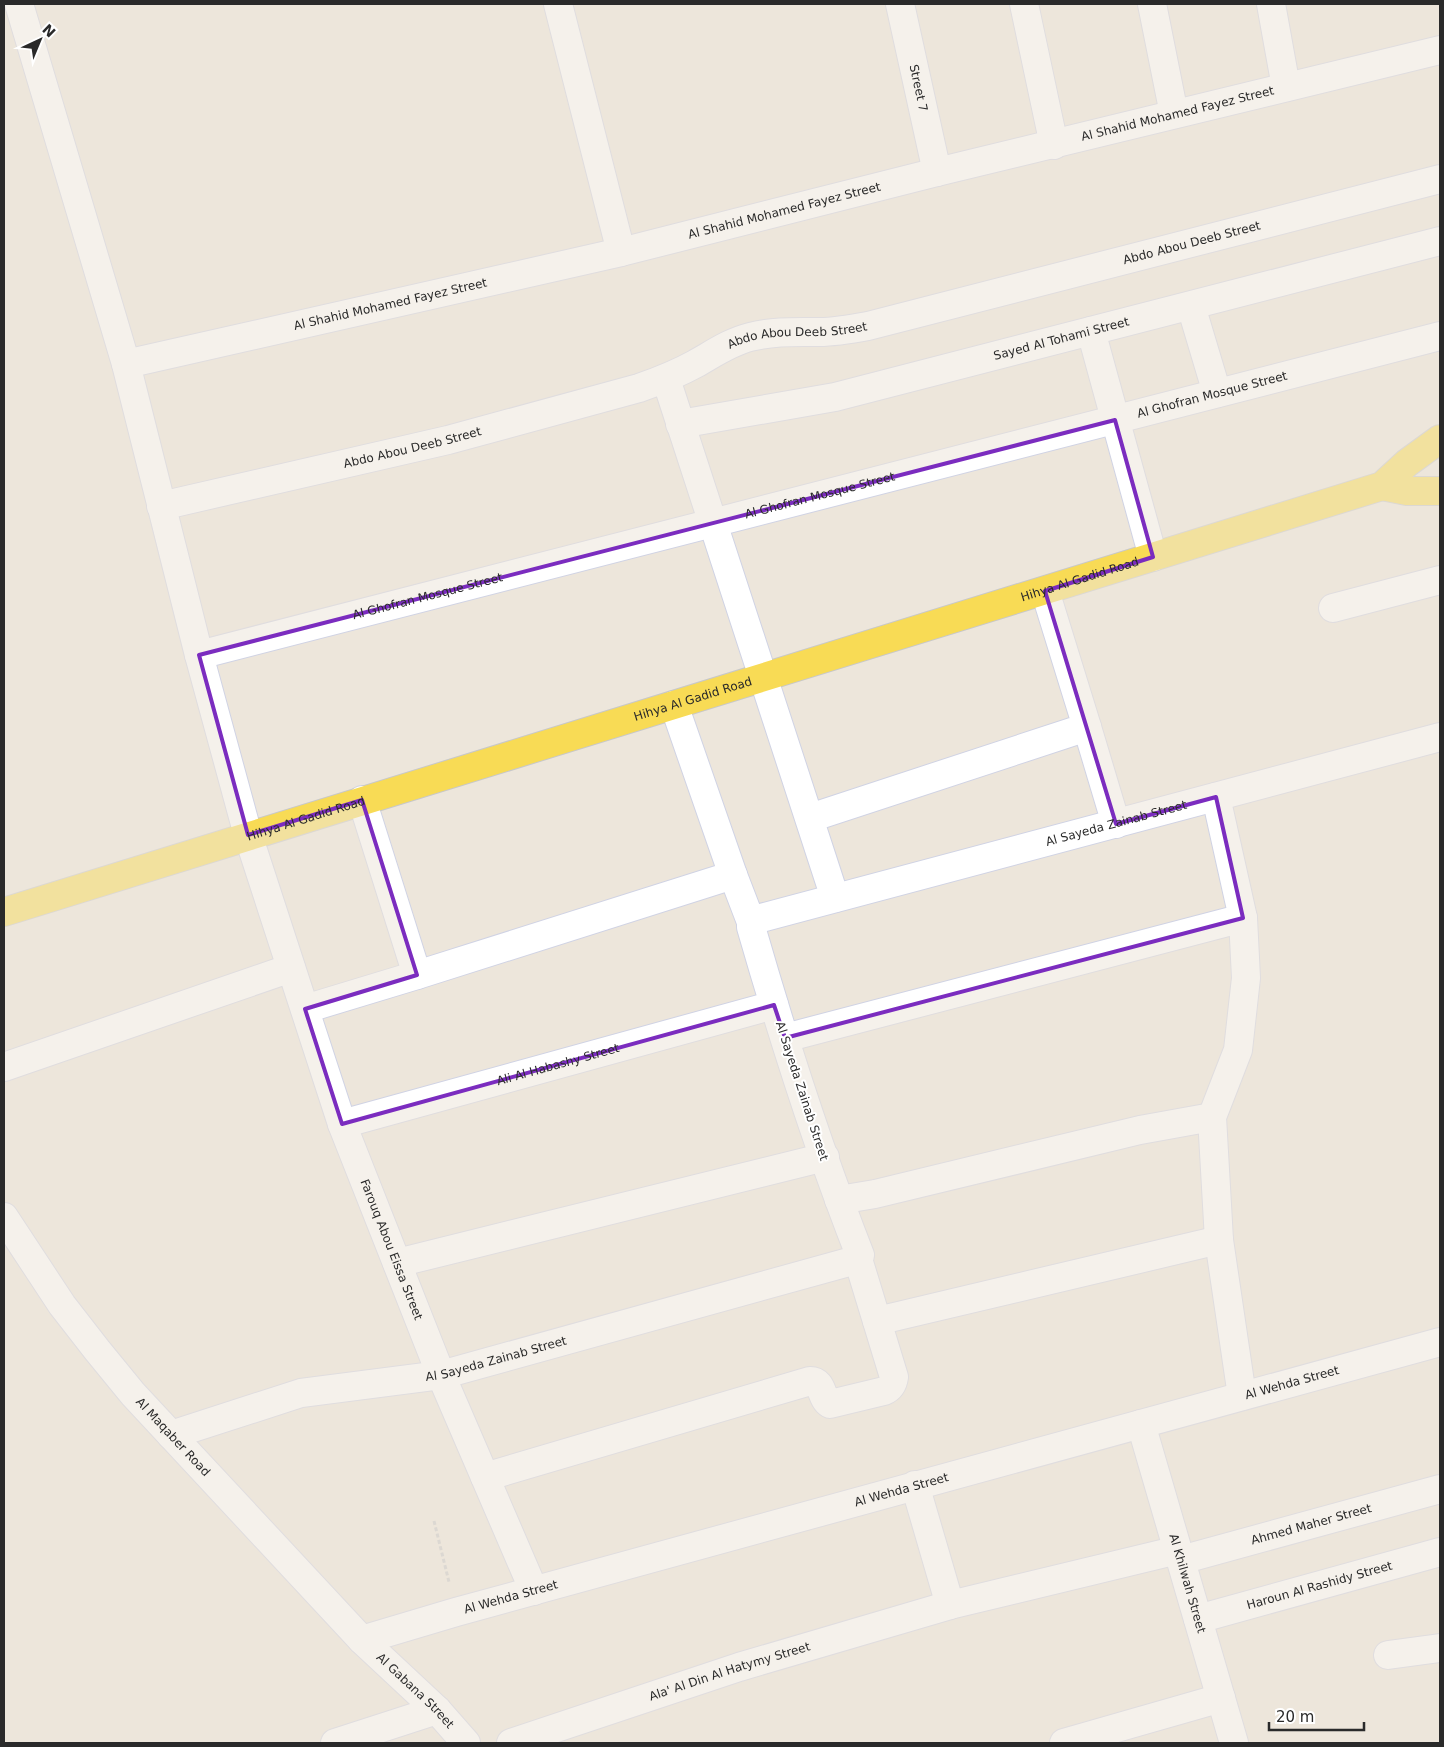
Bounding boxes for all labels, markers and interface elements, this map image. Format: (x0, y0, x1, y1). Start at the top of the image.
north arrow (15, 15, 65, 65)
text: N (39, 21, 59, 40)
street label: Street 7 (907, 63, 930, 113)
street label: Al Shahid Mohamed Fayez Street (1080, 83, 1276, 144)
street label: Al Shahid Mohamed Fayez Street (687, 180, 882, 242)
street label: Abdo Abou Deeb Street (1122, 218, 1262, 267)
street label: Al Shahid Mohamed Fayez Street (292, 275, 489, 333)
street label: Sayed Al Tohami Street (992, 314, 1131, 363)
street label: Abdo Abou Deeb Street (725, 319, 869, 352)
street label: Al Ghofran Mosque Street (1135, 369, 1289, 421)
street label: Abdo Abou Deeb Street (342, 424, 483, 471)
street label: Al Ghofran Mosque Street (743, 469, 897, 521)
street label: Hihya Al Gadid Road (1019, 555, 1141, 604)
street label: Al Ghofran Mosque Street (351, 570, 504, 622)
street label: Hihya Al Gadid Road (632, 674, 754, 724)
street label: Hihya Al Gadid Road (245, 794, 367, 844)
street label: Al Sayeda Zainab Street (1044, 798, 1189, 849)
street label: Al Sayeda Zainab Street (773, 1020, 831, 1163)
street label: Ali Al Habashy Street (495, 1041, 621, 1088)
street label: Farouq Abou Eissa Street (357, 1177, 426, 1322)
street label: Al Sayeda Zainab Street (425, 1333, 568, 1384)
street label: Al Wehda Street (1243, 1363, 1341, 1402)
street label: Al Maqaber Road (133, 1395, 213, 1479)
street label: Al Wehda Street (853, 1470, 950, 1509)
street label: Ahmed Maher Street (1249, 1501, 1373, 1548)
street label: Al Khilwah Street (1166, 1532, 1209, 1635)
street label: Haroun Al Rashidy Street (1245, 1558, 1394, 1612)
street label: Al Wehda Street (462, 1577, 560, 1617)
street label: Ala' Al Din Al Hatymy Street (647, 1639, 812, 1704)
street label: Al Gabana Street (374, 1650, 457, 1732)
scale bar (1269, 1700, 1364, 1732)
text: 20 m (1276, 1708, 1314, 1726)

